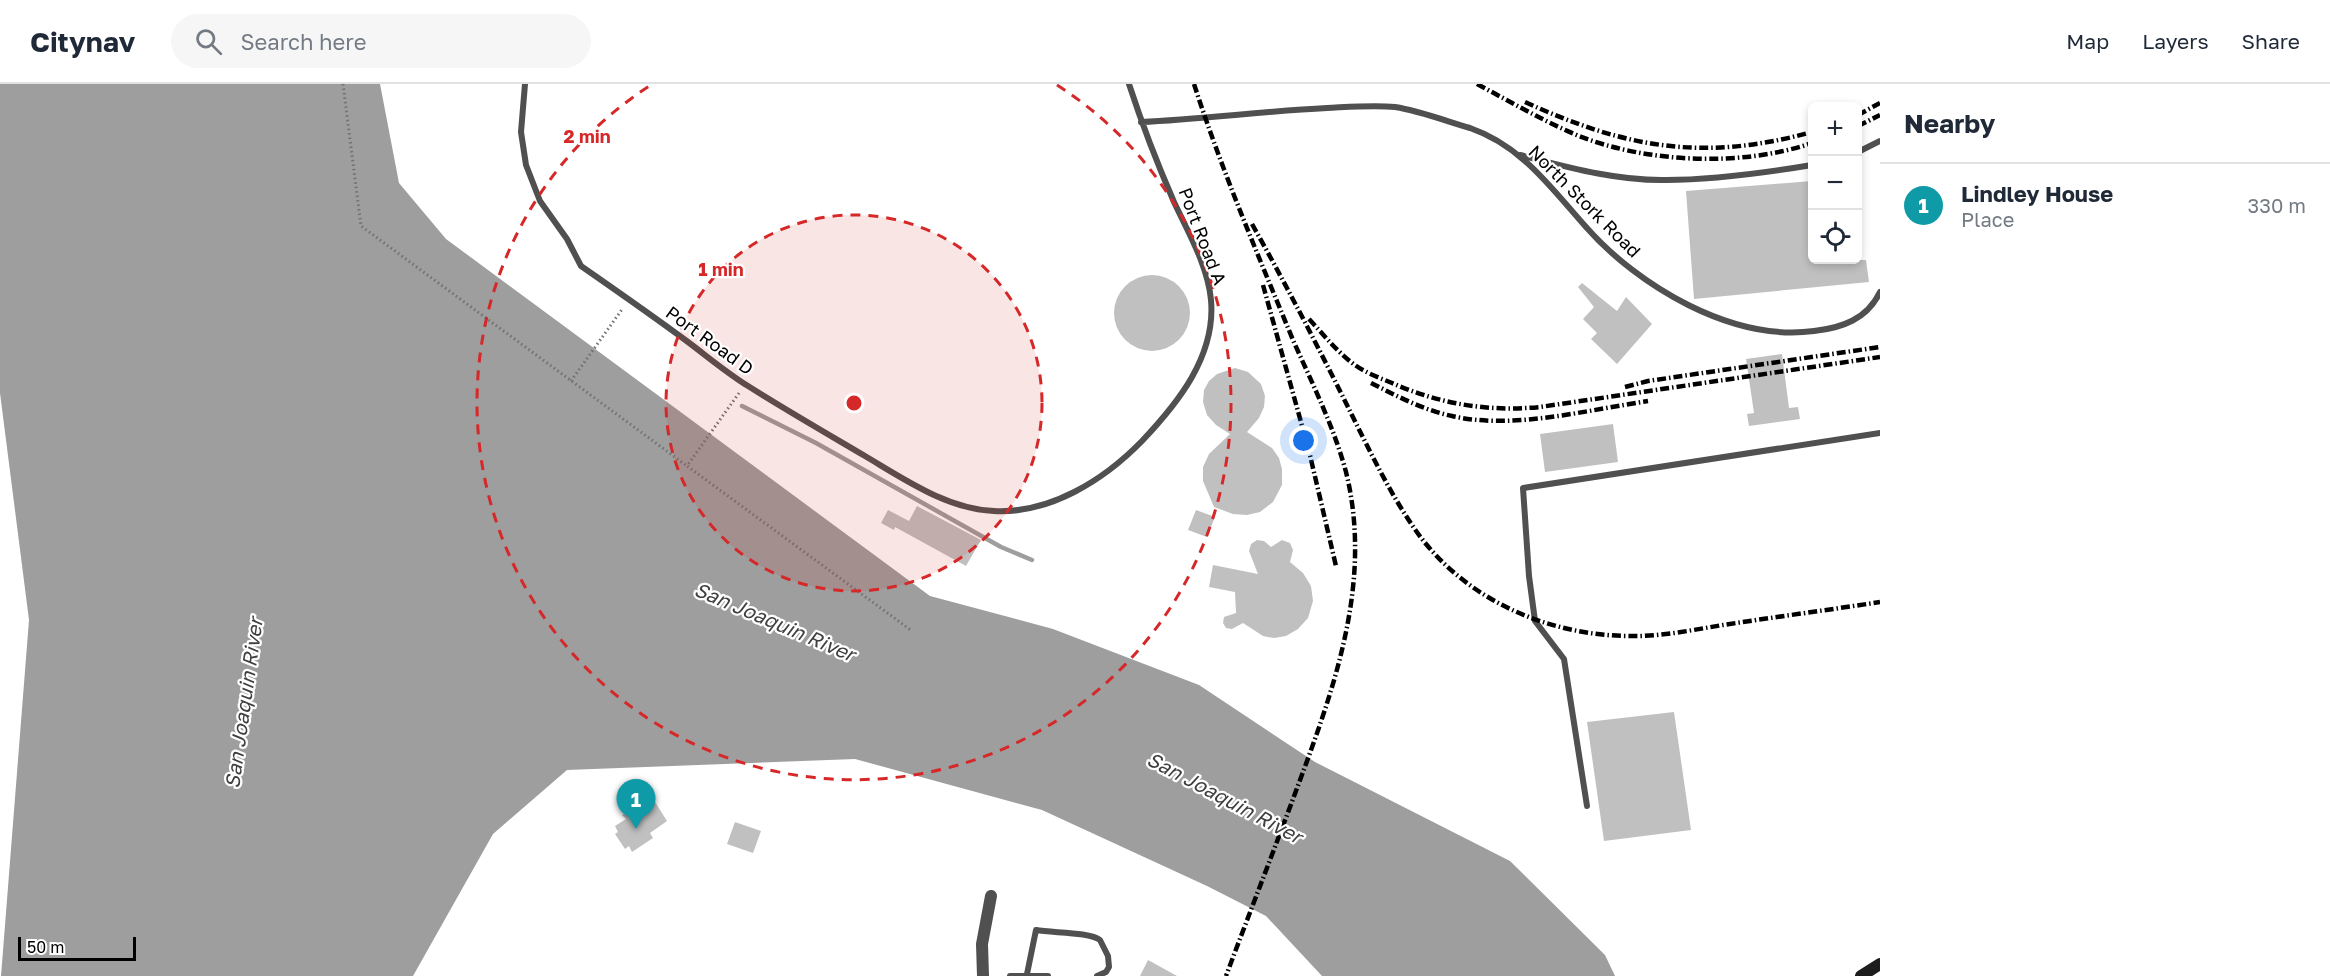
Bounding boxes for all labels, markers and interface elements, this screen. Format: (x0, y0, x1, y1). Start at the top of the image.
search box (171, 14, 591, 68)
text: Citynav (30, 25, 135, 58)
icon: search (192, 25, 225, 58)
text: Search here (240, 28, 366, 55)
text: Map (2066, 28, 2109, 54)
text: Layers (2142, 28, 2209, 54)
text: Share (2242, 28, 2300, 54)
map controls (1808, 102, 1862, 264)
button: + (1808, 102, 1862, 156)
text: Nearby (1904, 108, 1995, 139)
text: 2 min (563, 125, 611, 147)
street label: North Stork Road (1524, 140, 1646, 262)
button: − (1808, 156, 1862, 210)
text: Lindley House (1961, 180, 2113, 207)
street label: Port Road A (1174, 184, 1232, 288)
text: 1 (1918, 193, 1929, 217)
text: 330 m (2248, 193, 2306, 217)
text: Place (1961, 207, 2014, 231)
button: locate (1808, 210, 1862, 264)
text: 1 min (698, 258, 744, 280)
street label: Port Road D (662, 301, 758, 379)
centre of rings (844, 393, 864, 413)
your location (1289, 426, 1318, 455)
water label: San Joaquin River (691, 576, 862, 667)
water label: San Joaquin River (219, 613, 267, 790)
water label: San Joaquin River (1143, 746, 1309, 849)
pin: 1 (616, 780, 656, 829)
scale bar (18, 934, 136, 962)
text: 50 m (27, 937, 64, 957)

